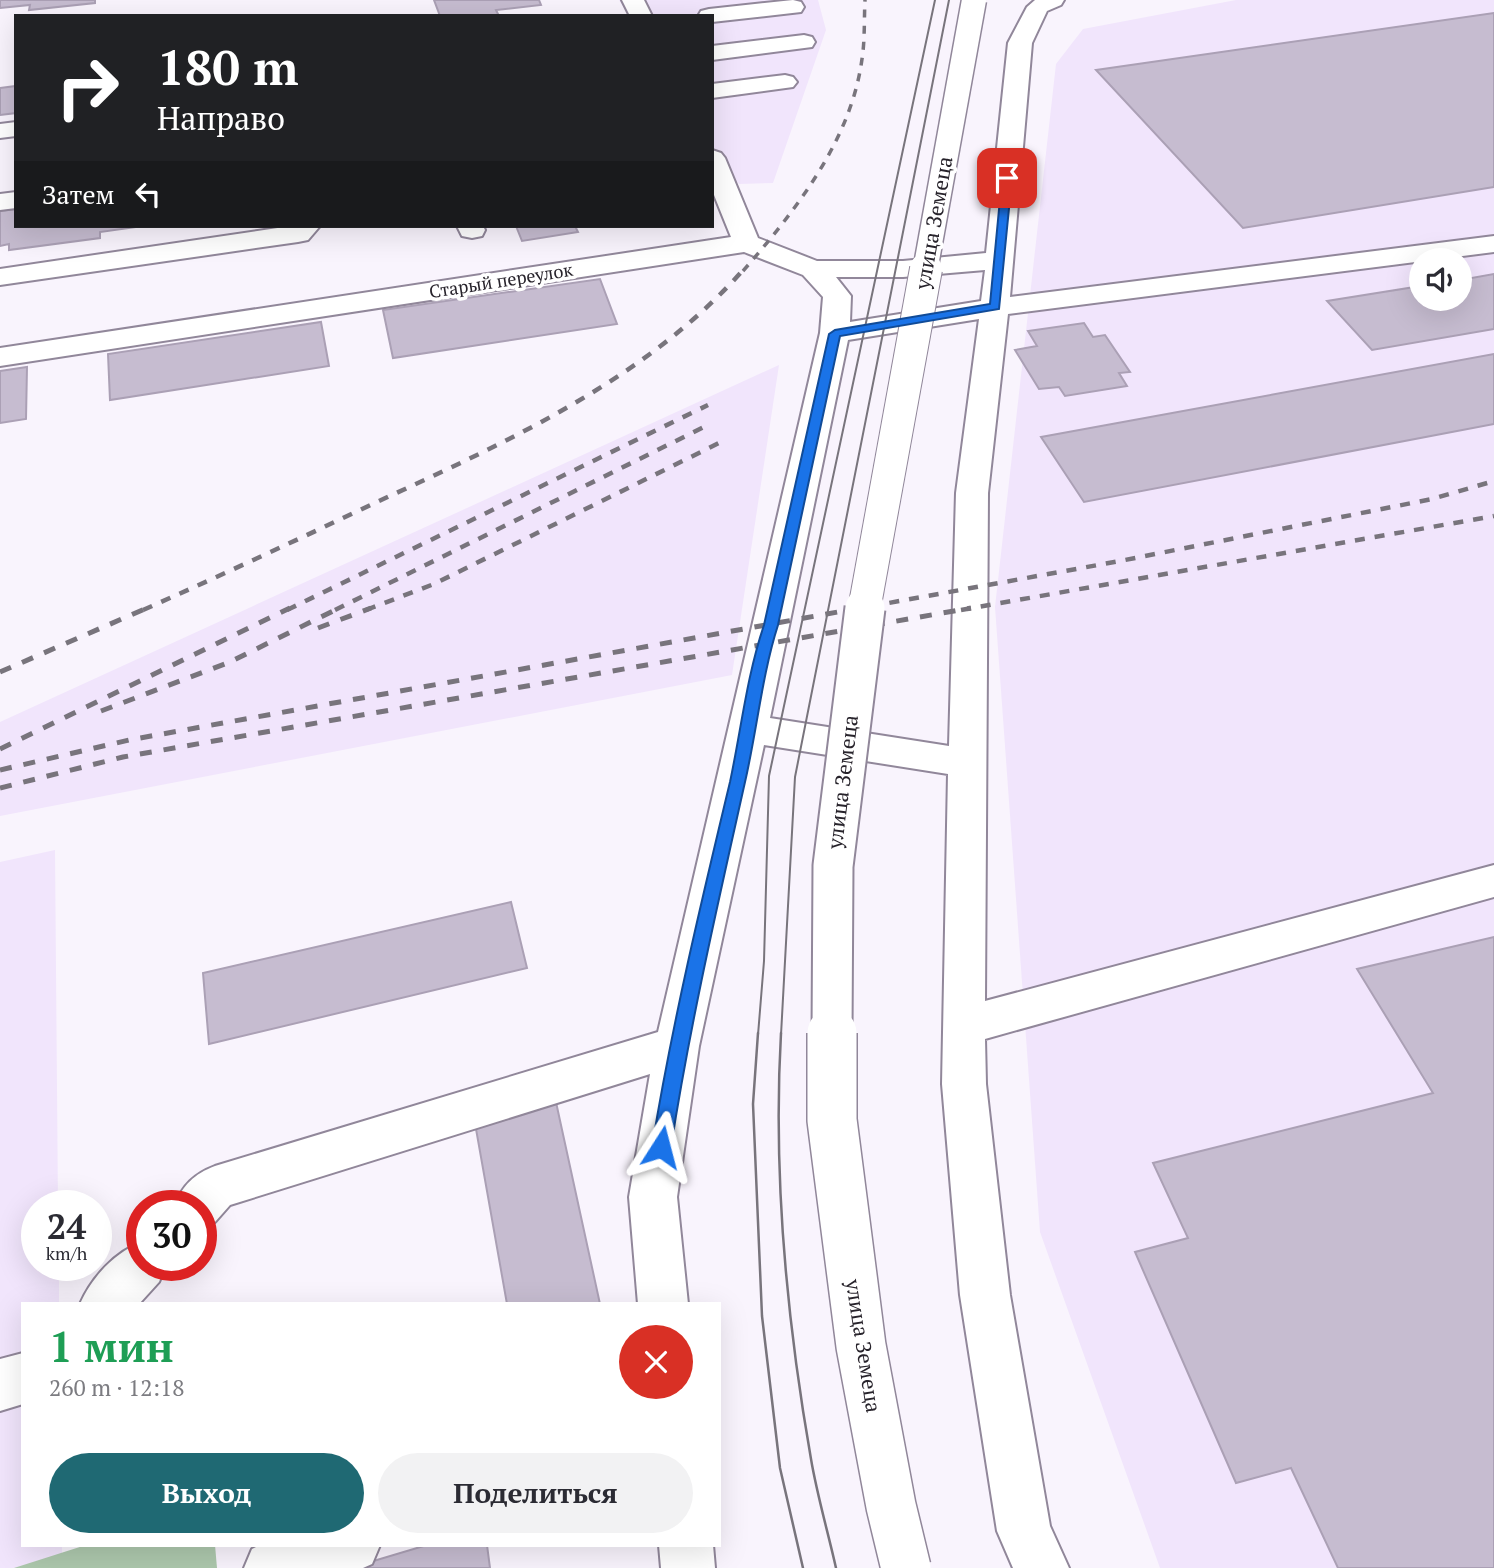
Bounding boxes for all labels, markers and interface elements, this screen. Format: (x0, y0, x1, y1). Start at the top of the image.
text: 180 m (157, 34, 299, 99)
icon: right (42, 42, 133, 133)
text: Направо (157, 97, 285, 139)
pin (977, 148, 1037, 208)
street label: улица Земеца (907, 154, 959, 293)
icon: arrive (988, 159, 1026, 197)
icon: left (129, 175, 167, 213)
text: Затем (42, 177, 115, 211)
map controls (1409, 248, 1472, 311)
button: sound (1409, 248, 1472, 311)
street label: Старый переулок (427, 257, 575, 303)
street label: улица Земеца (820, 713, 864, 851)
position arrow (624, 1110, 698, 1184)
speed limit sign: 30 (126, 1190, 217, 1281)
text: 24 (47, 1203, 86, 1249)
text: km/h (46, 1241, 87, 1265)
street label: улица Земеца (839, 1276, 888, 1415)
text: 1 мин (49, 1318, 174, 1374)
button: close (619, 1325, 693, 1399)
text: 260 m · 12:18 (49, 1372, 184, 1403)
button: Выход (49, 1453, 364, 1533)
button: Поделиться (378, 1453, 693, 1533)

